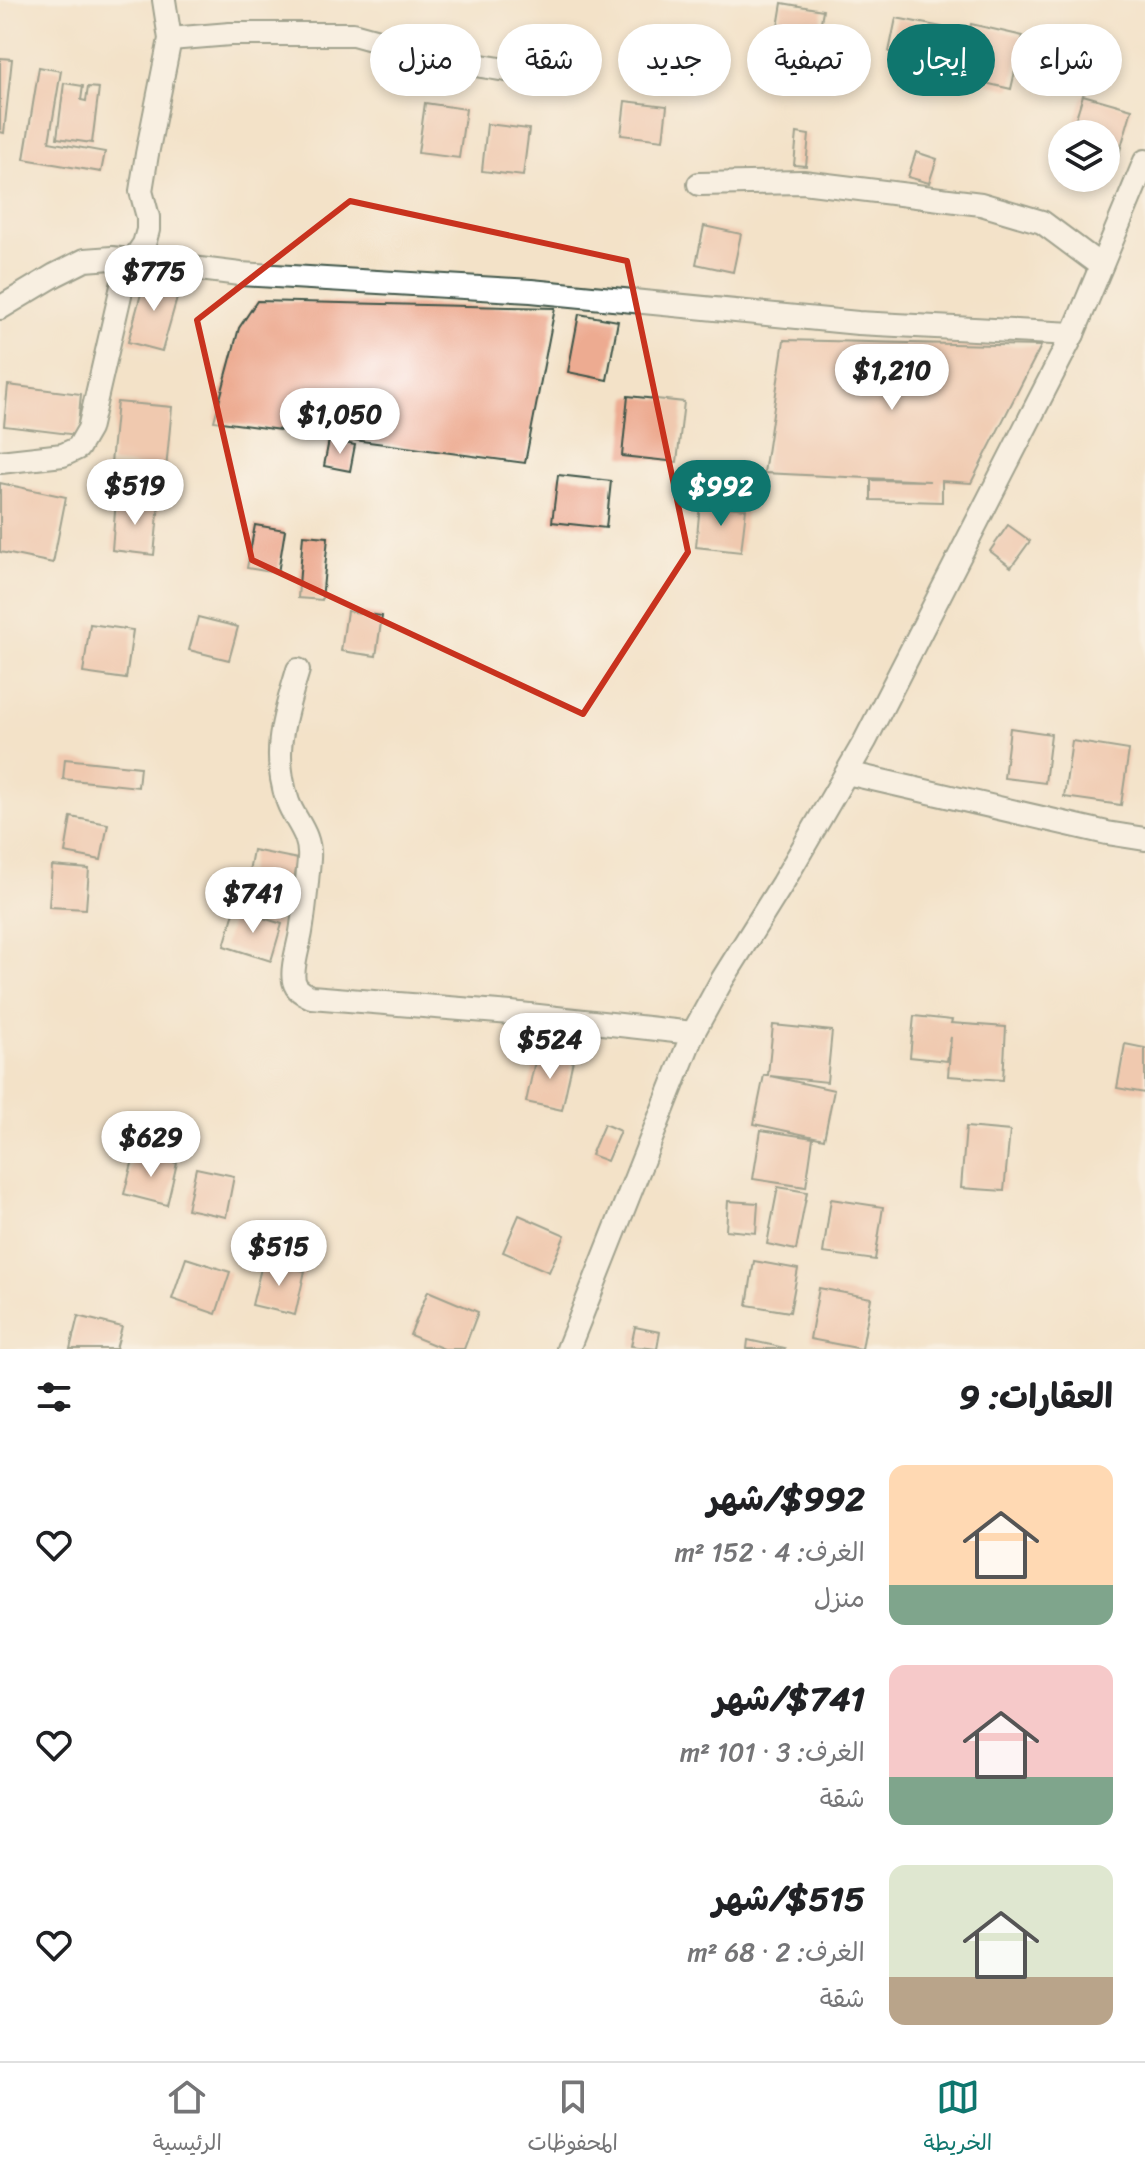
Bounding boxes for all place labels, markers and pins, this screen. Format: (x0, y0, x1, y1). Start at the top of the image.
pin: $775 (107, 245, 201, 313)
pin: $1,210 (827, 344, 957, 412)
pin: $1,050 (275, 388, 405, 456)
pin: $519 (88, 459, 182, 527)
pin: $992 (674, 460, 768, 528)
pin: $741 (206, 867, 300, 935)
pin: $524 (503, 1013, 597, 1081)
pin: $629 (104, 1111, 198, 1179)
pin: $515 (232, 1220, 326, 1288)

